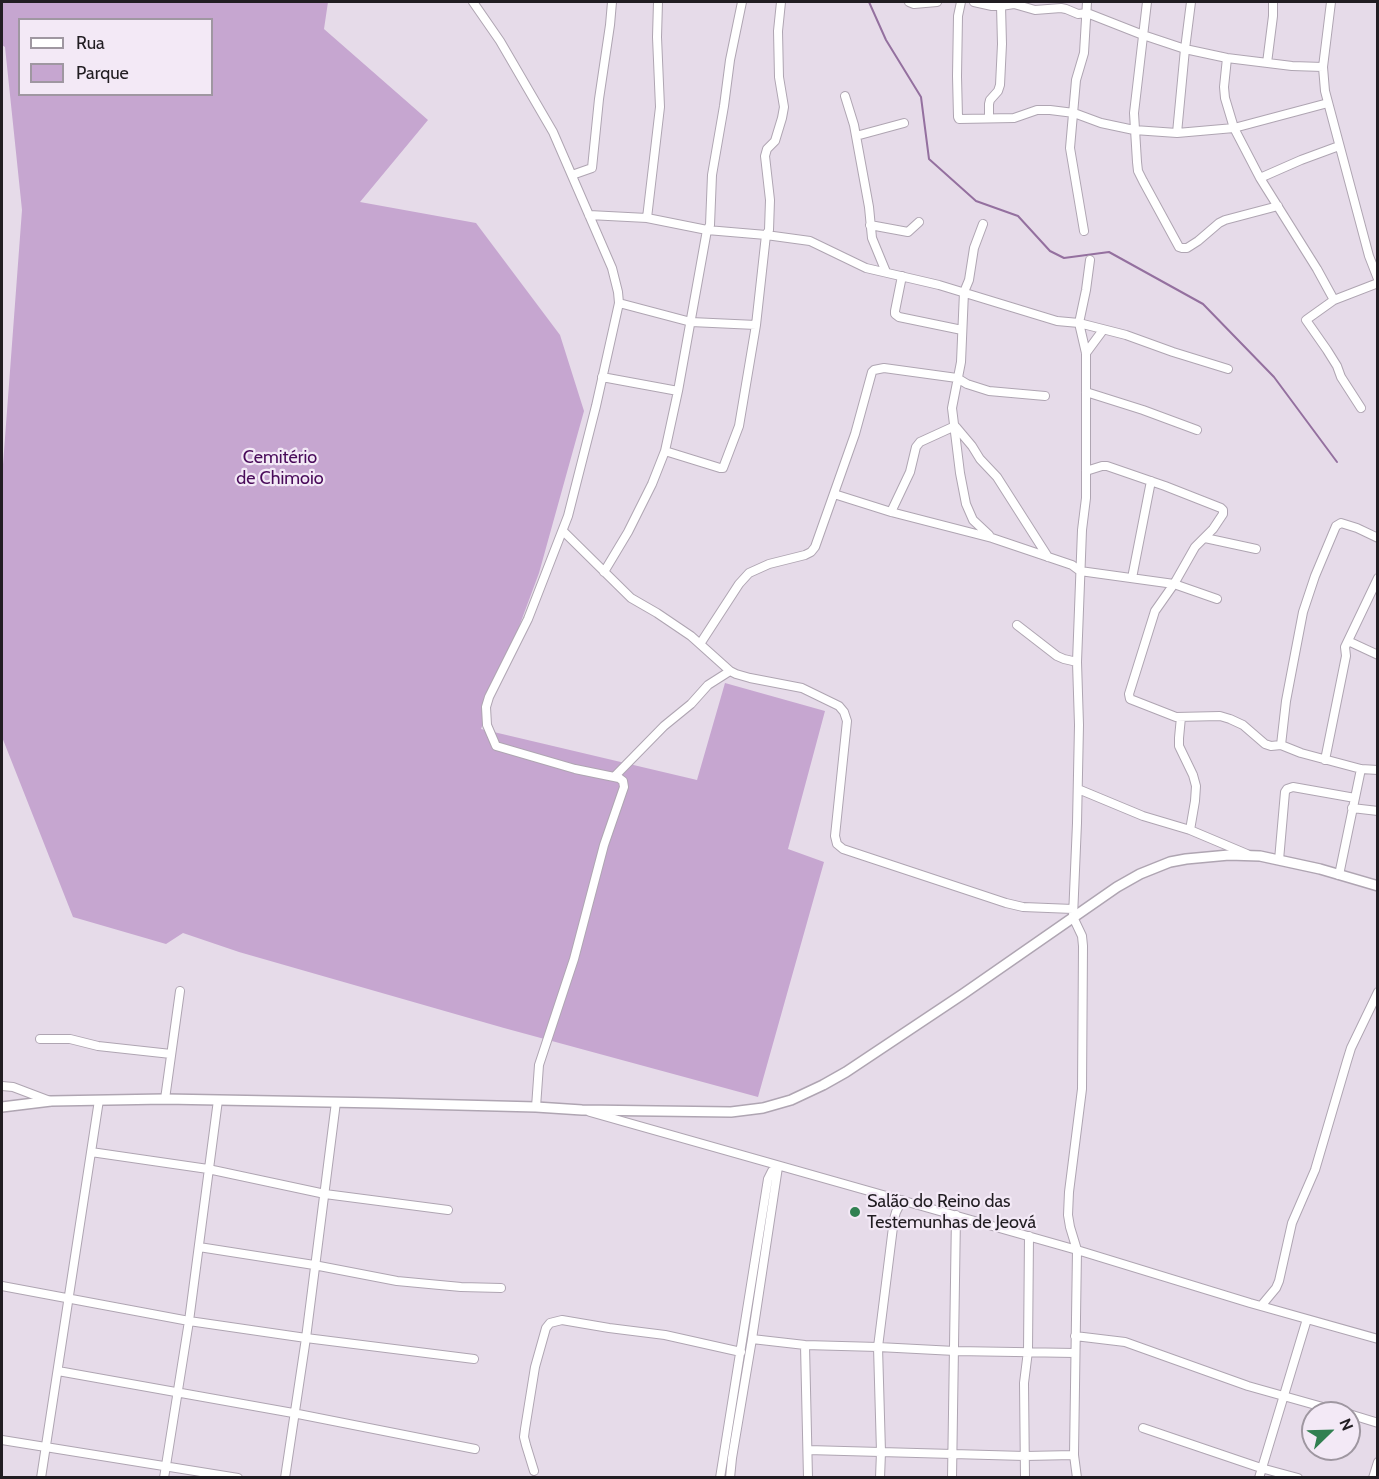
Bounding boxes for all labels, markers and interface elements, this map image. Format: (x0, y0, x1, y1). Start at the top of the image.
legend (18, 18, 213, 96)
text: Rua (76, 32, 105, 54)
text: Parque (76, 62, 129, 84)
park label: Cemitério de Chimoio (236, 447, 324, 490)
place label: Salão do Reino das Testemunhas de Jeová (867, 1191, 1036, 1234)
marker: Salão do Reino das Testemunhas de Jeová (848, 1205, 862, 1219)
north arrow (1301, 1401, 1361, 1461)
text: N (1335, 1416, 1357, 1433)

